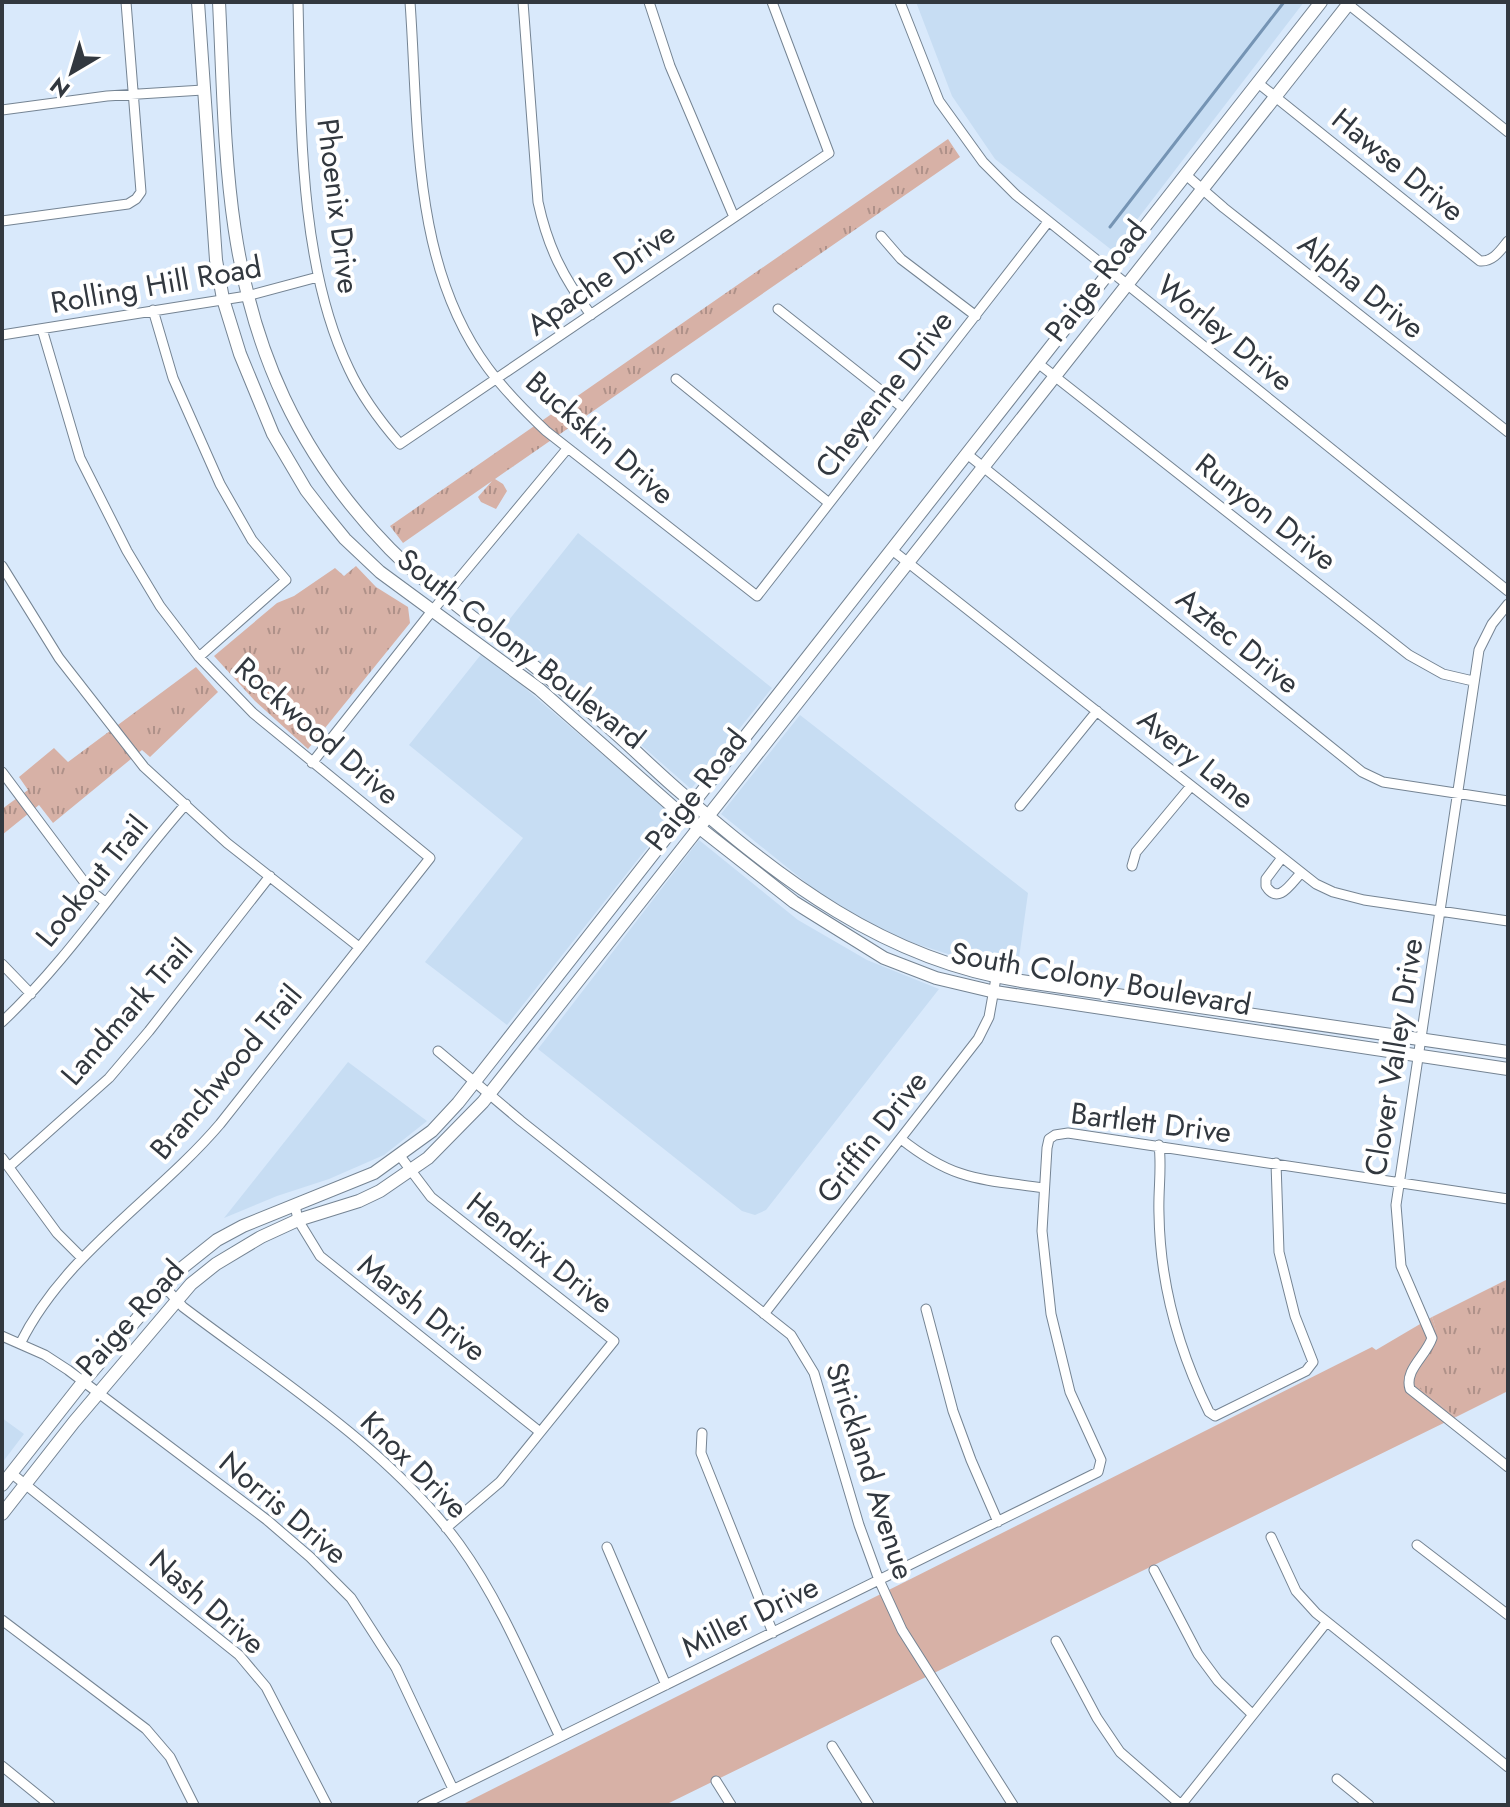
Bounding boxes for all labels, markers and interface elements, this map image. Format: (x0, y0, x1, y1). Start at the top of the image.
north arrow (32, 32, 112, 112)
text: N (43, 70, 76, 106)
street label: Hawse Drive (1323, 98, 1474, 231)
street label: Phoenix Drive (306, 116, 371, 296)
street label: Apache Drive (518, 211, 684, 346)
street label: Paige Road (1034, 211, 1157, 351)
street label: Alpha Drive (1289, 223, 1434, 349)
street label: Rolling Hill Road (47, 245, 265, 324)
street label: Worley Drive (1148, 264, 1303, 401)
street label: Cheyenne Drive (804, 301, 963, 487)
street label: Buckskin Drive (517, 361, 684, 514)
street label: Runyon Drive (1187, 443, 1346, 580)
street label: South Colony Boulevard (388, 538, 654, 759)
street label: Aztec Drive (1167, 577, 1309, 704)
street label: Rockwood Drive (225, 647, 409, 815)
street label: Avery Lane (1129, 698, 1264, 819)
street label: Paige Road (634, 720, 757, 860)
street label: Lookout Trail (25, 806, 158, 956)
street label: Landmark Trail (51, 929, 203, 1094)
street label: South Colony Boulevard (948, 931, 1255, 1026)
street label: Clover Valley Drive (1354, 935, 1433, 1179)
street label: Branchwood Trail (139, 975, 312, 1169)
street label: Griffin Drive (806, 1061, 937, 1212)
street label: Bartlett Drive (1068, 1091, 1234, 1154)
street label: Hendrix Drive (458, 1181, 623, 1324)
street label: Marsh Drive (349, 1244, 496, 1372)
street label: Paige Road (65, 1250, 194, 1386)
street label: Strickland Avenue (815, 1357, 926, 1585)
street label: Knox Drive (351, 1401, 478, 1528)
street label: Norris Drive (210, 1441, 357, 1574)
street label: Nash Drive (140, 1539, 275, 1664)
street label: Miller Drive (674, 1565, 825, 1668)

